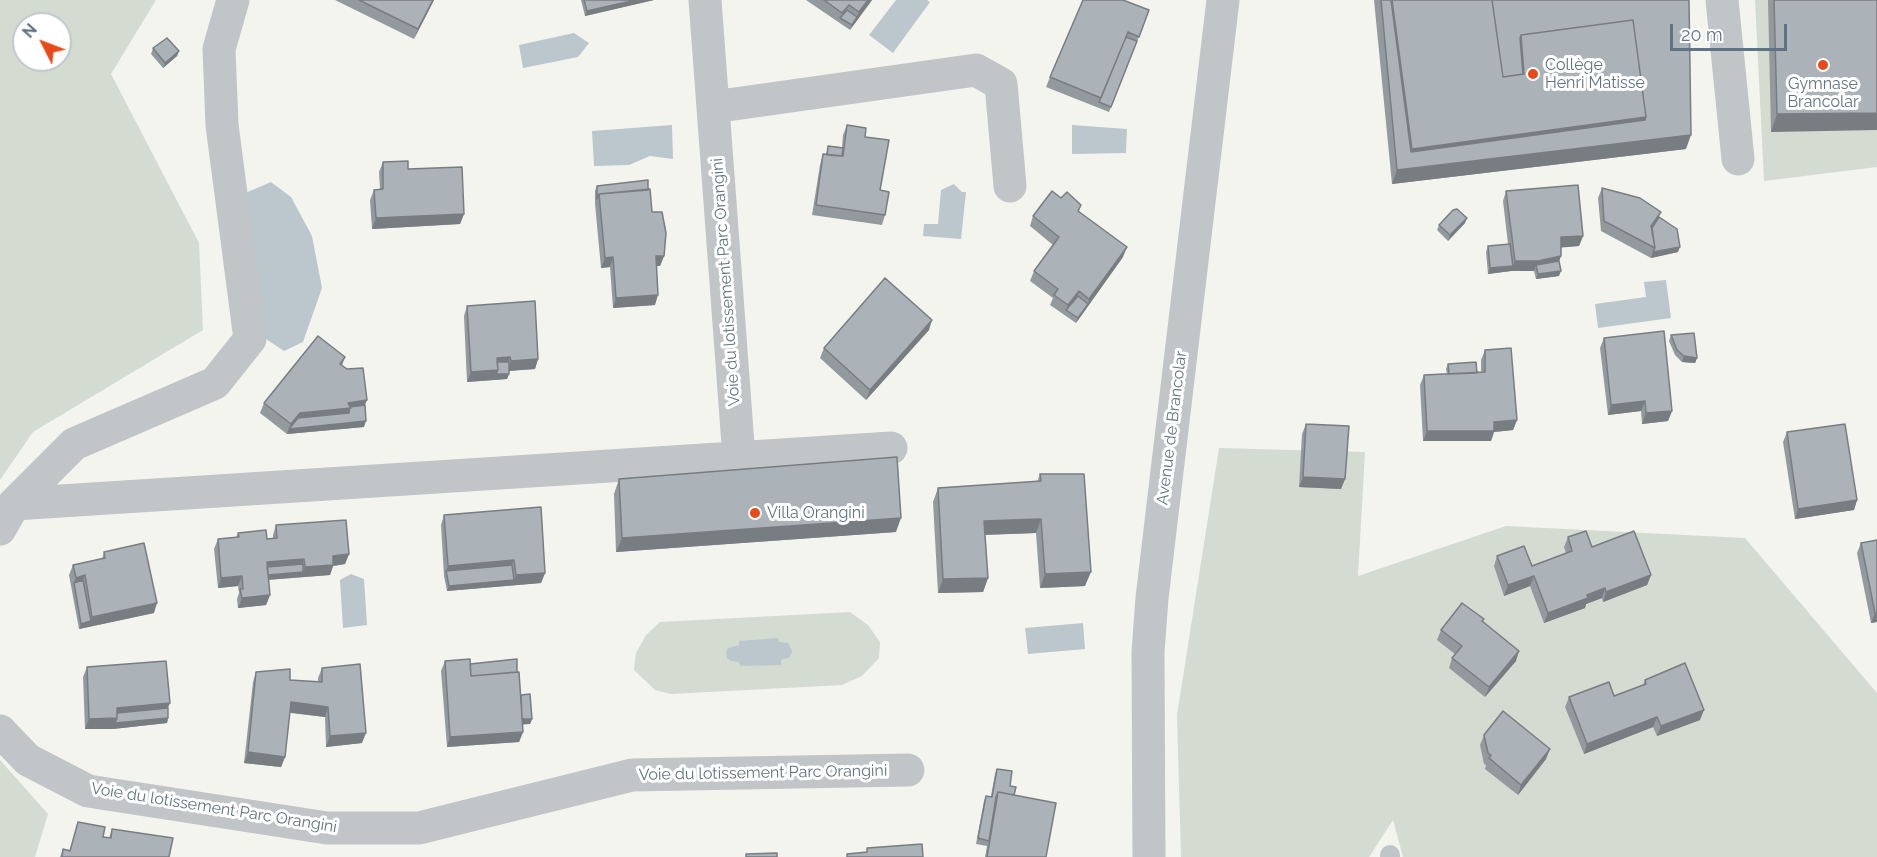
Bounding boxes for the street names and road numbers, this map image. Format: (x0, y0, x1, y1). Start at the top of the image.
street label: Voie du lotissement Parc Orangini (708, 157, 744, 407)
street label: Avenue de Brancolar (1153, 350, 1191, 506)
street label: Voie du lotissement Parc Orangini (639, 761, 887, 785)
street label: Voie du lotissement Parc Orangini (90, 779, 338, 837)

